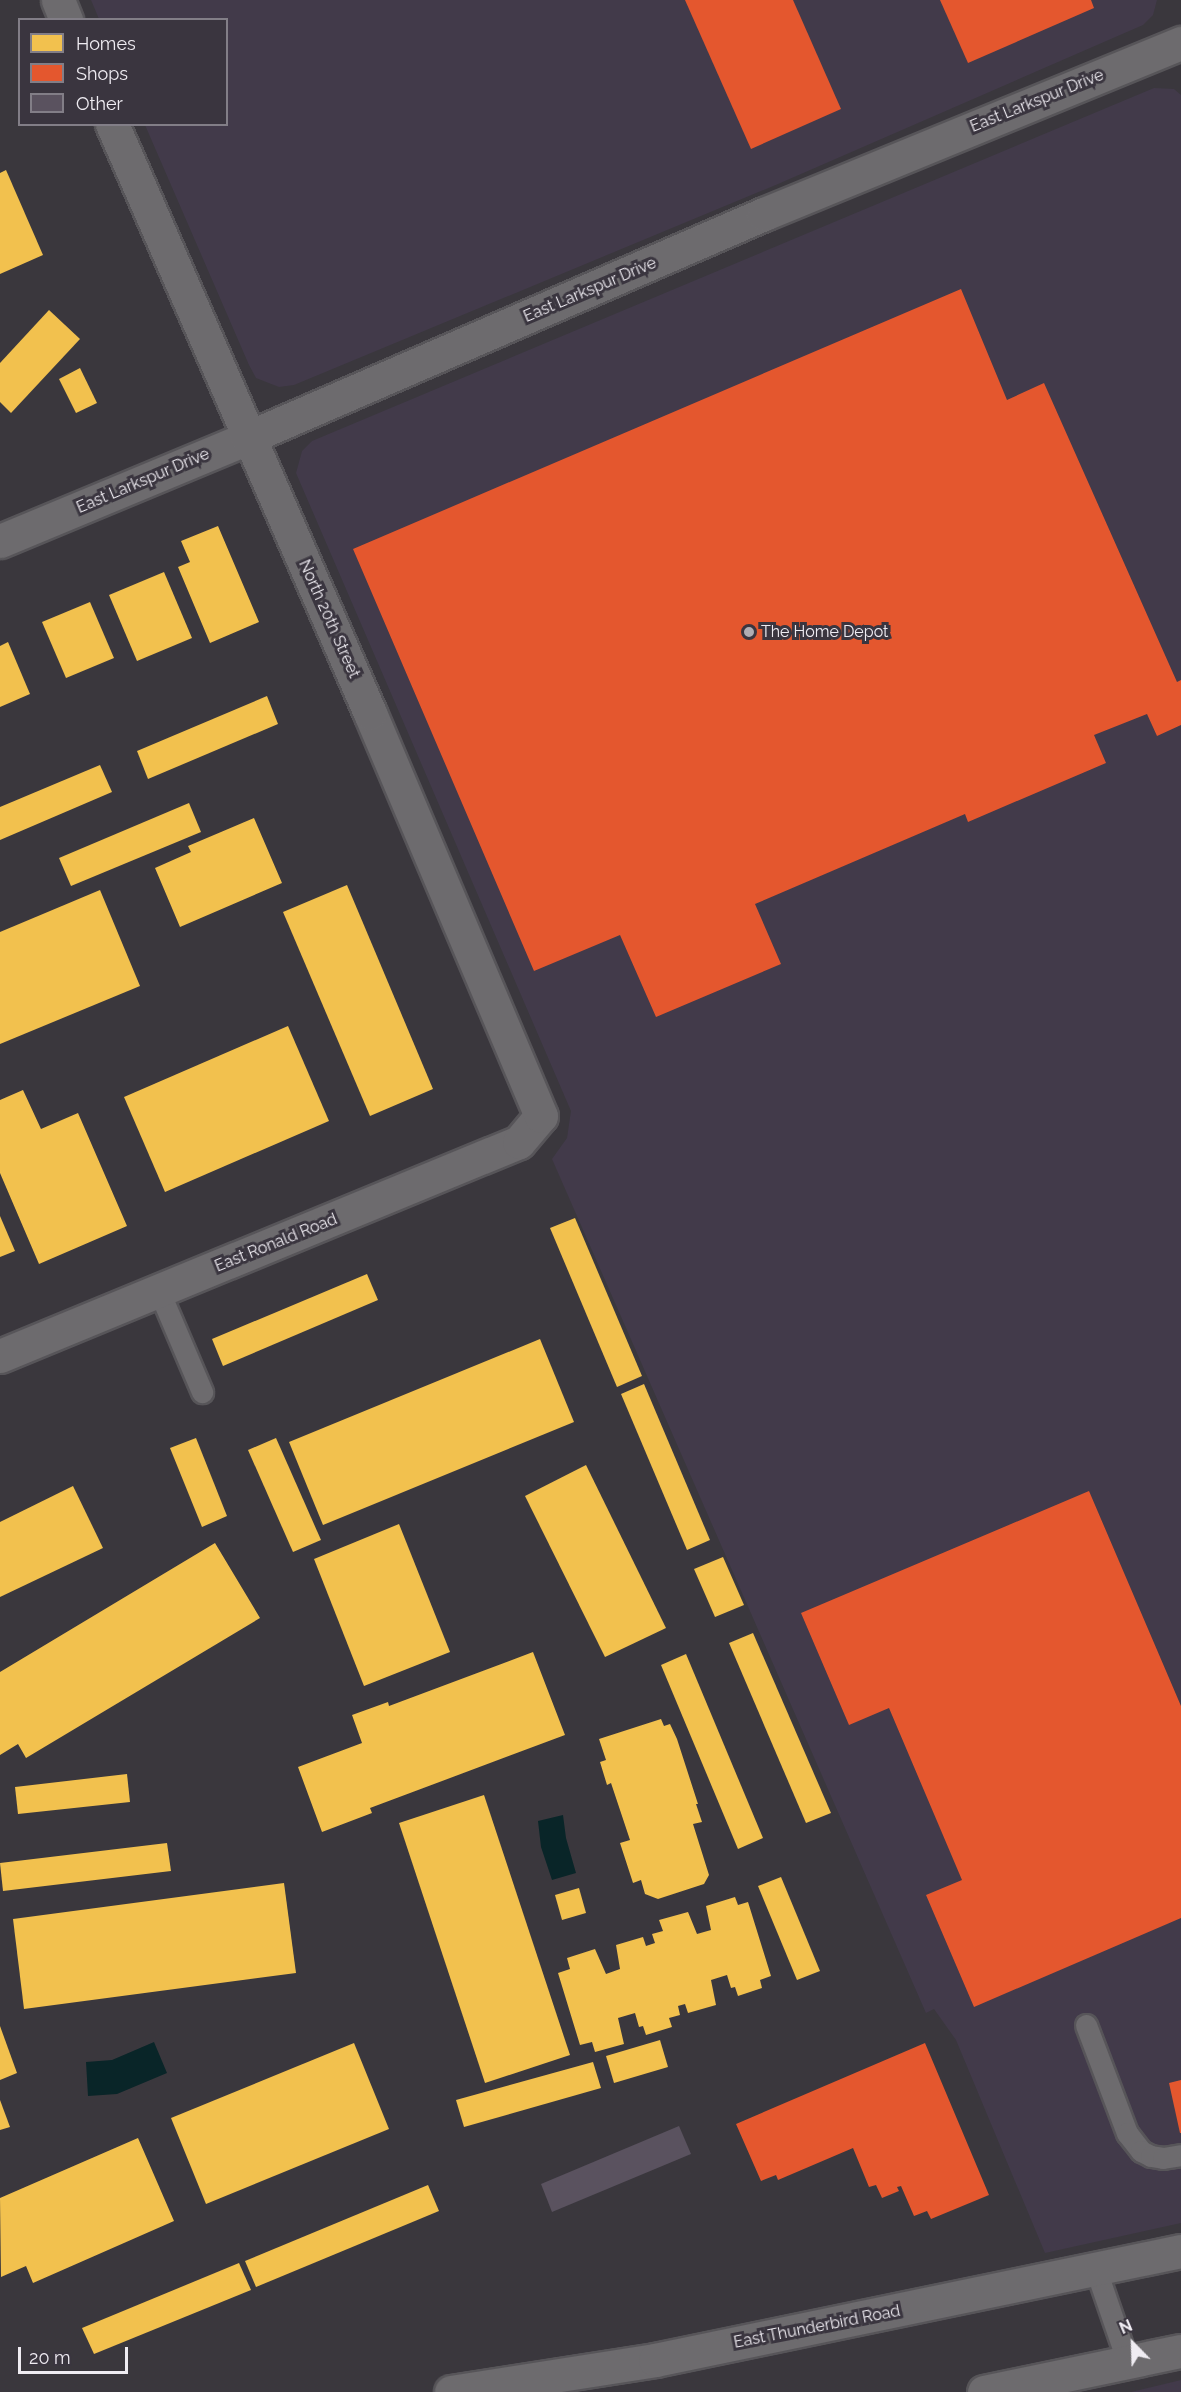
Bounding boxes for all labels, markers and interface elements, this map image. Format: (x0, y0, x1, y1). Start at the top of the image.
legend (18, 18, 228, 126)
text: Homes (76, 33, 136, 54)
text: Shops (76, 63, 128, 84)
street label: East Larkspur Drive (967, 65, 1107, 137)
text: Other (76, 93, 123, 114)
street label: East Larkspur Drive (521, 253, 659, 327)
street label: East Larkspur Drive (74, 444, 212, 518)
street label: North 20th Street (294, 557, 364, 681)
place label: The Home Depot (761, 622, 888, 642)
marker: The Home Depot (742, 625, 756, 639)
street label: East Ronald Road (212, 1210, 340, 1276)
street label: East Thunderbird Road (732, 2301, 902, 2353)
north arrow (1103, 2314, 1163, 2374)
text: N (1116, 2316, 1135, 2338)
scale bar (21, 2335, 130, 2373)
text: 20 m (29, 2347, 71, 2368)

